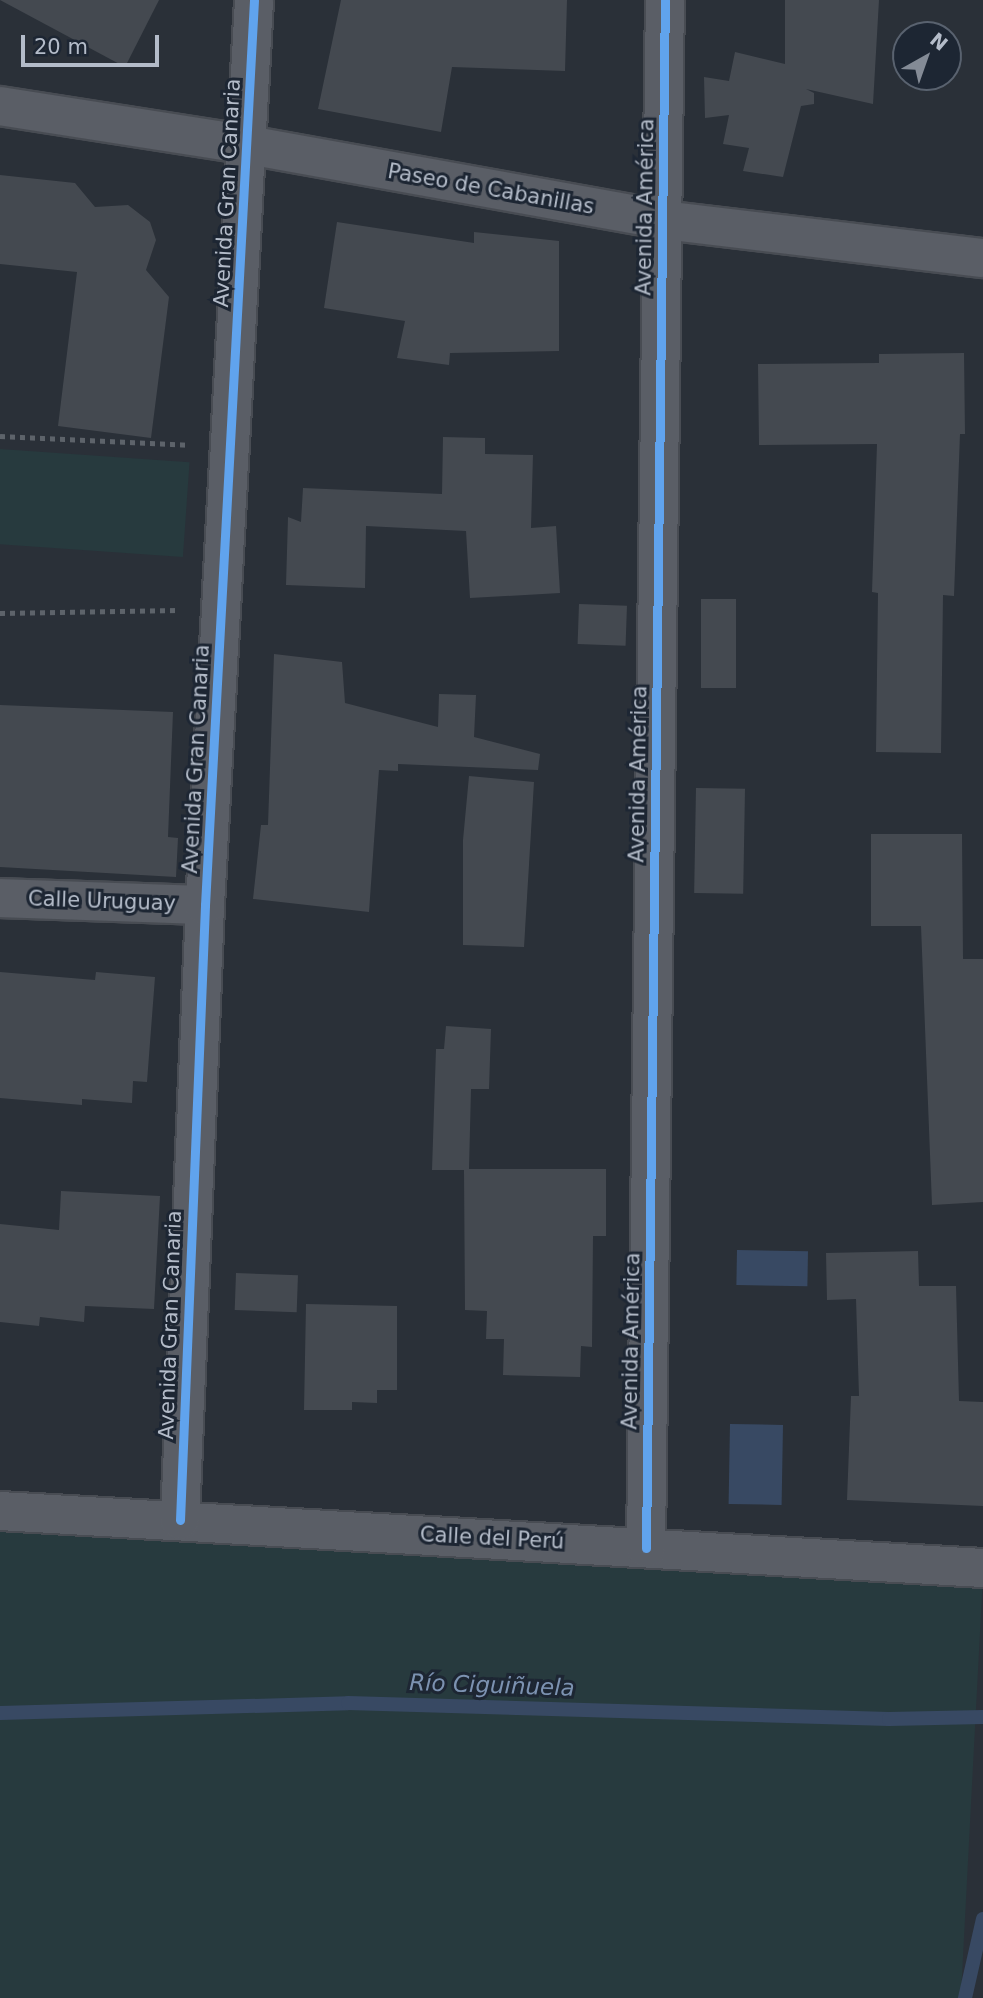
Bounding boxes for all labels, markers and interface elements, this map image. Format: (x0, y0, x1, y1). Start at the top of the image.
scale bar (24, 21, 163, 65)
north arrow (892, 21, 962, 91)
text: N (926, 28, 952, 55)
text: 20 m (34, 35, 88, 59)
street label: Avenida Gran Canaria (208, 78, 246, 308)
street label: Avenida América (631, 118, 659, 296)
street label: Paseo de Cabanillas (386, 158, 596, 220)
street label: Avenida Gran Canaria (177, 644, 215, 874)
street label: Avenida América (624, 685, 652, 863)
street label: Calle Uruguay (28, 886, 176, 916)
street label: Avenida Gran Canaria (153, 1210, 187, 1440)
street label: Avenida América (617, 1252, 645, 1430)
street label: Calle del Perú (419, 1522, 565, 1554)
water label: Río Ciguiñuela (409, 1668, 575, 1702)

